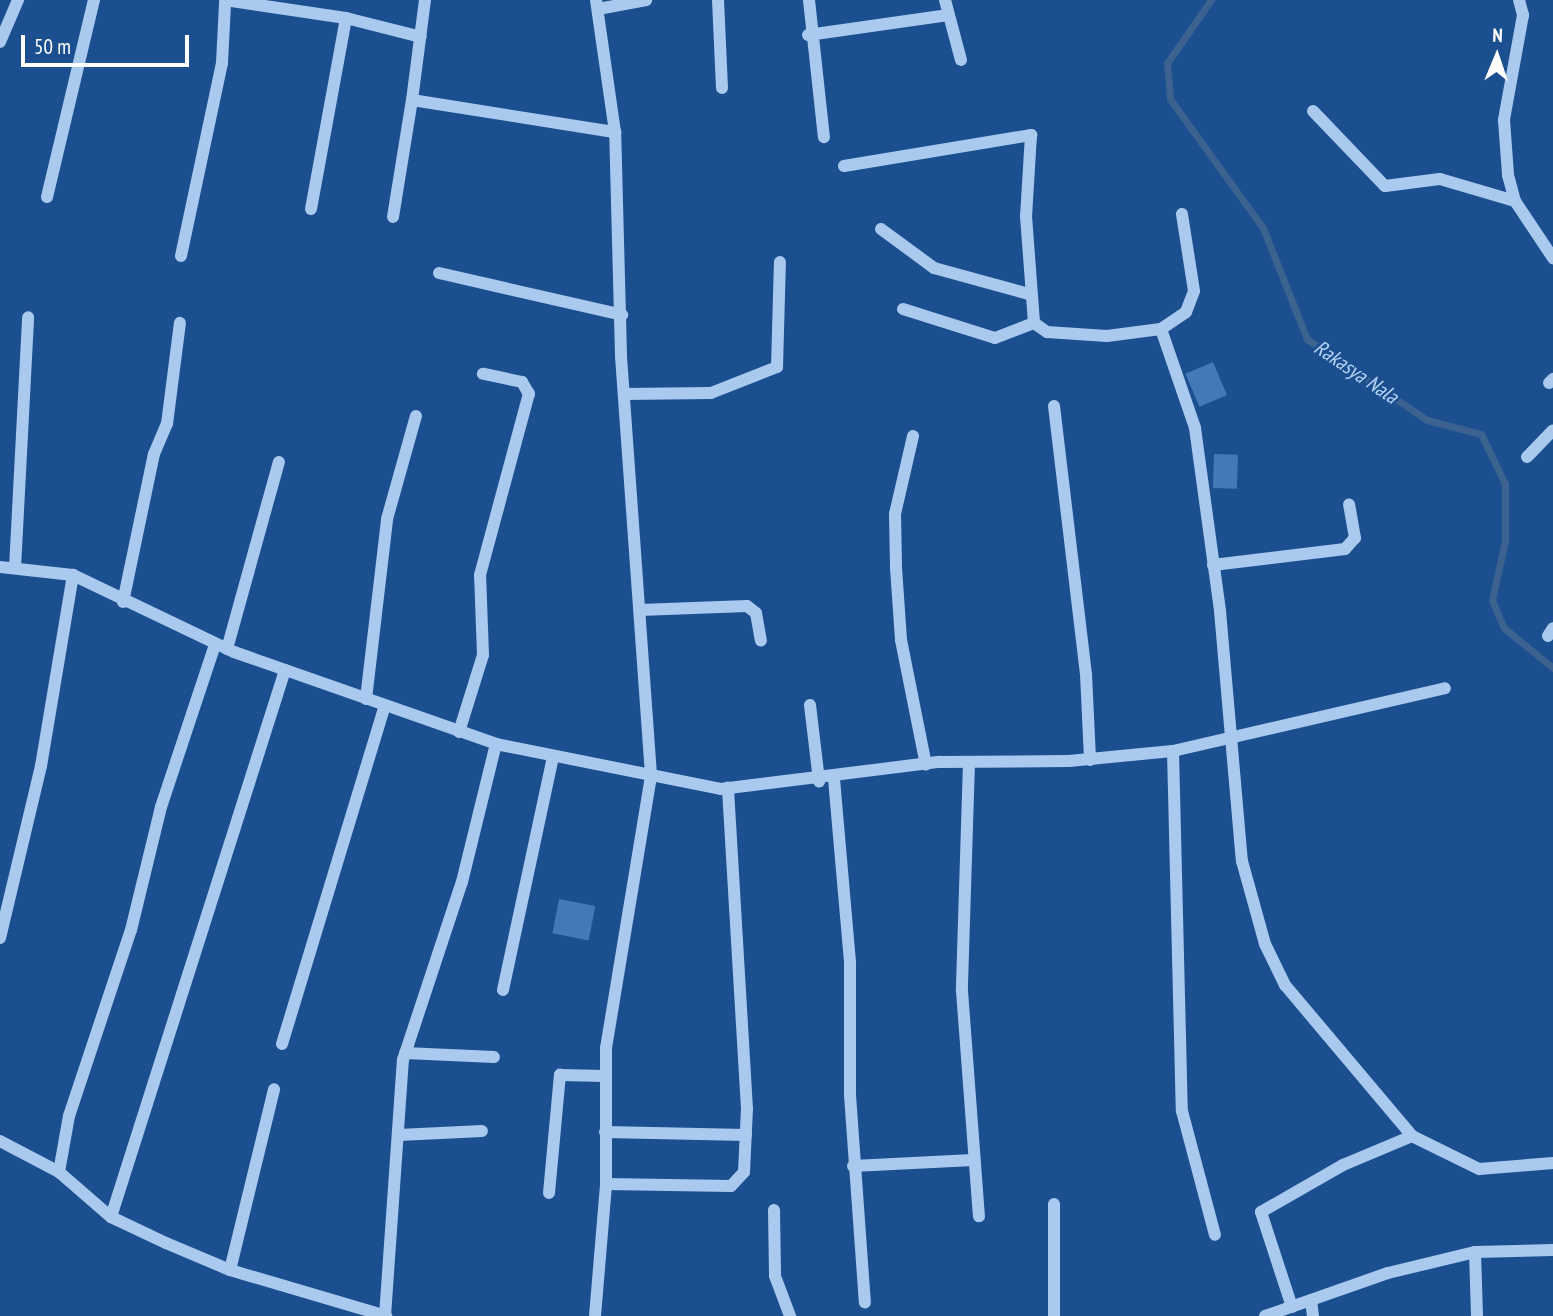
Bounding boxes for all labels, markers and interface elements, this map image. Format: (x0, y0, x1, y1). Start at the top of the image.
scale bar (24, 21, 192, 65)
north arrow (1462, 21, 1532, 91)
text: N (1492, 23, 1503, 47)
text: 50 m (34, 33, 71, 60)
water label: Rakasya Nala (1309, 335, 1403, 409)

